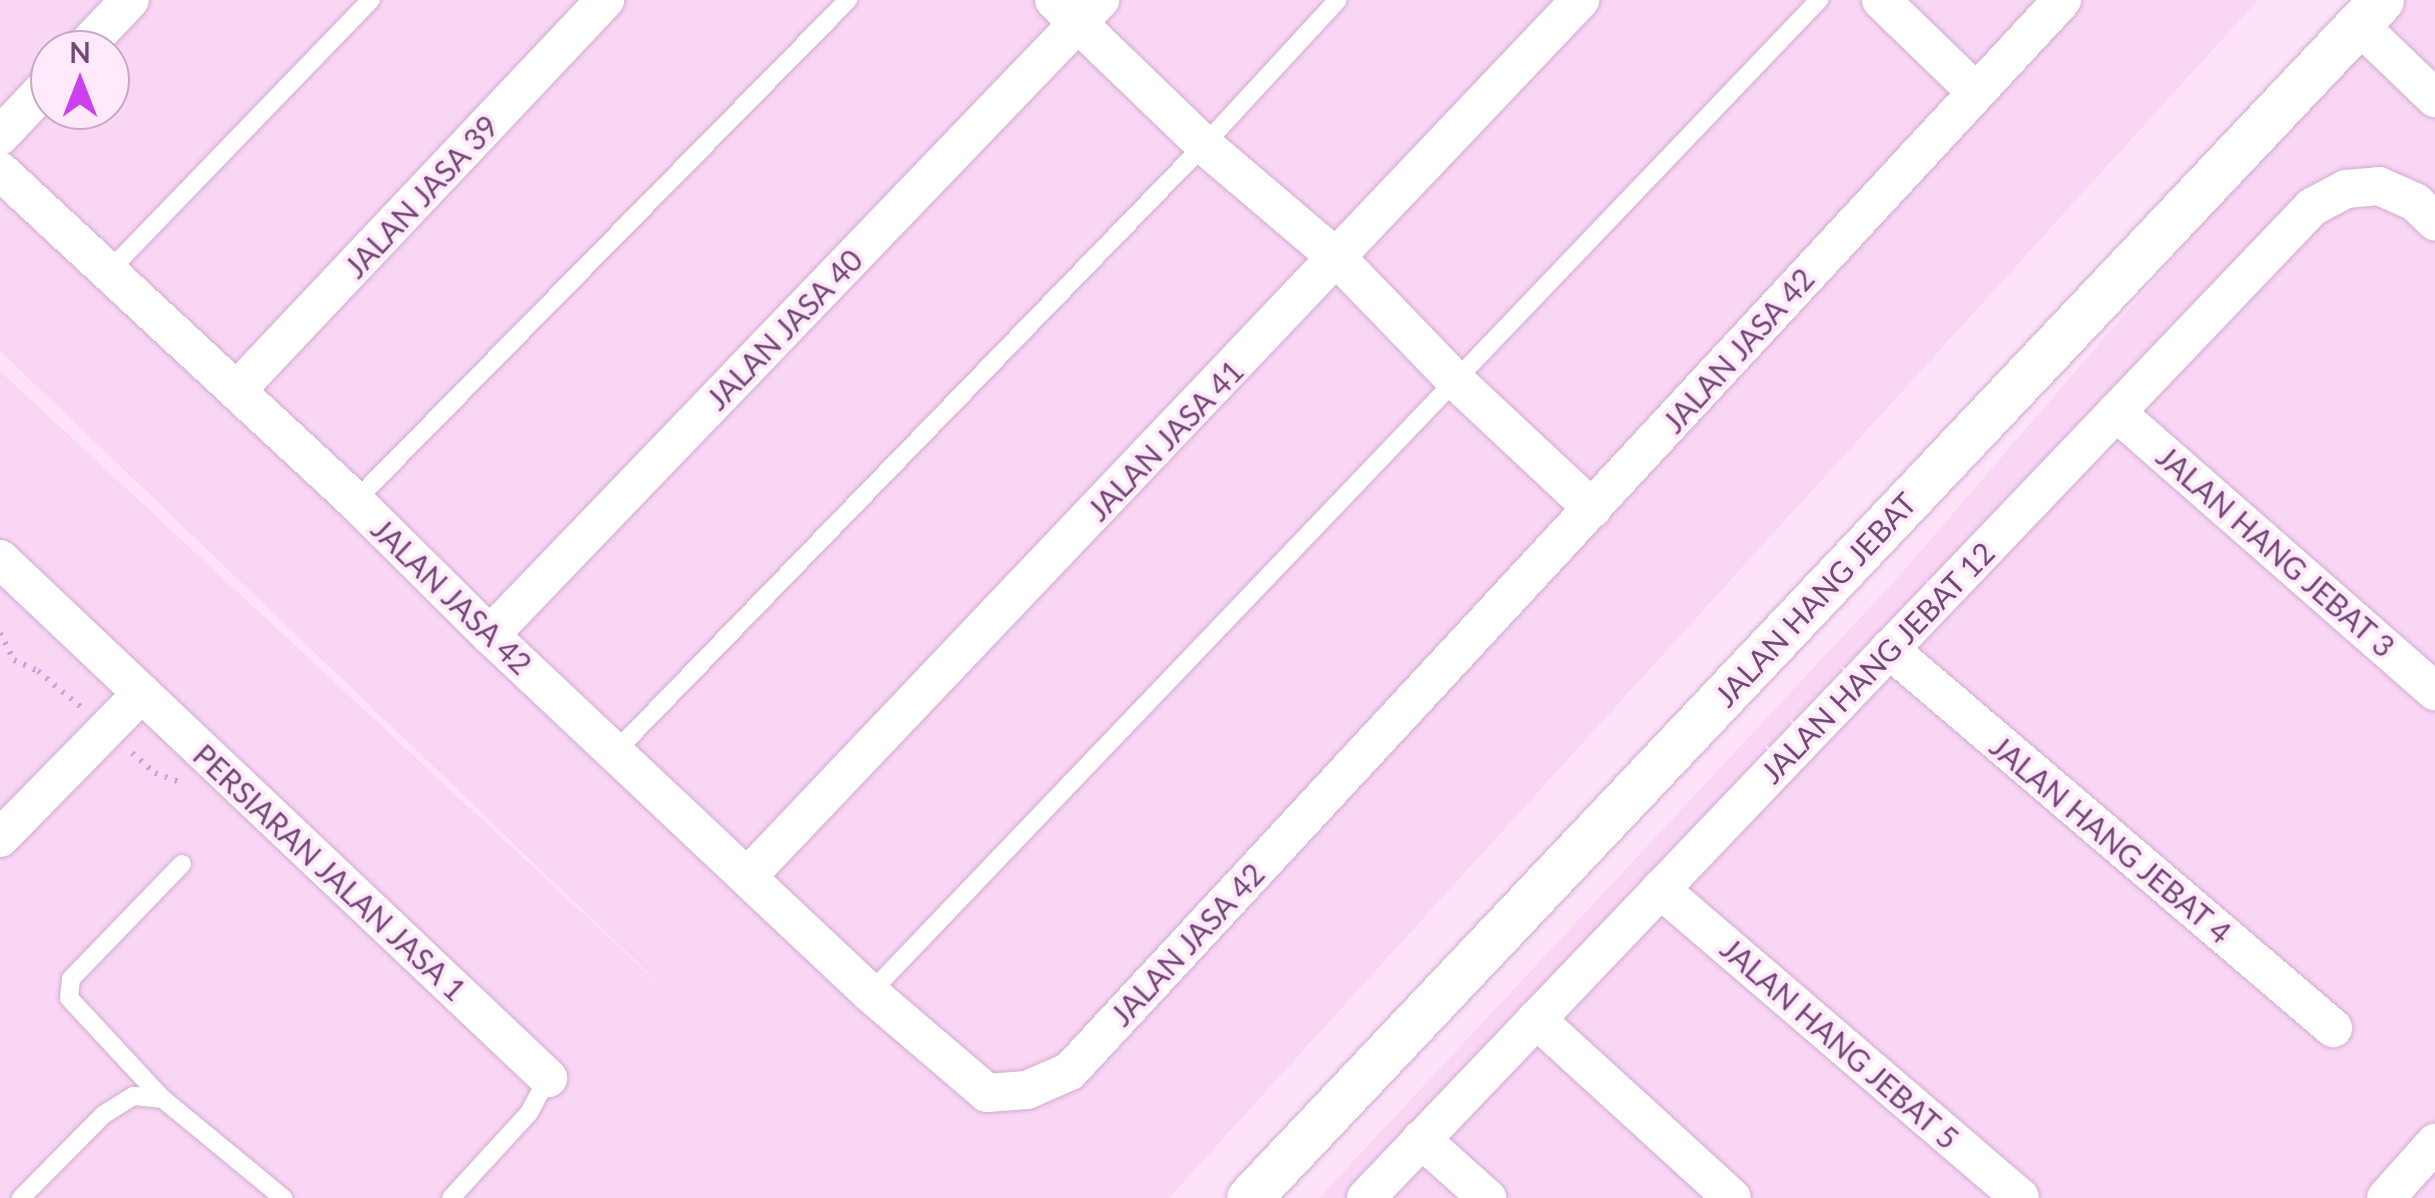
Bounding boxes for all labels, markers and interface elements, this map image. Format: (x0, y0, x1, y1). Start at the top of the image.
north arrow (30, 30, 130, 130)
text: N (69, 35, 91, 69)
street label: JALAN JASA 39 (336, 107, 506, 285)
street label: JALAN JASA 40 (698, 241, 870, 417)
street label: JALAN JASA 42 (1654, 260, 1822, 440)
street label: JALAN JASA 41 (1079, 352, 1251, 528)
street label: JALAN HANG JEBAT 3 (2149, 437, 2403, 665)
street label: JALAN HANG JEBAT (1706, 484, 1924, 714)
street label: JALAN JASA 42 (364, 510, 540, 682)
street label: JALAN HANG JEBAT 12 (1752, 534, 2002, 790)
street label: JALAN HANG JEBAT 4 (1983, 727, 2239, 951)
street label: PERSIARAN JALAN JASA 1 (185, 735, 475, 1009)
street label: JALAN JASA 42 (1102, 855, 1272, 1033)
street label: JALAN HANG JEBAT 5 (1713, 929, 1967, 1157)

